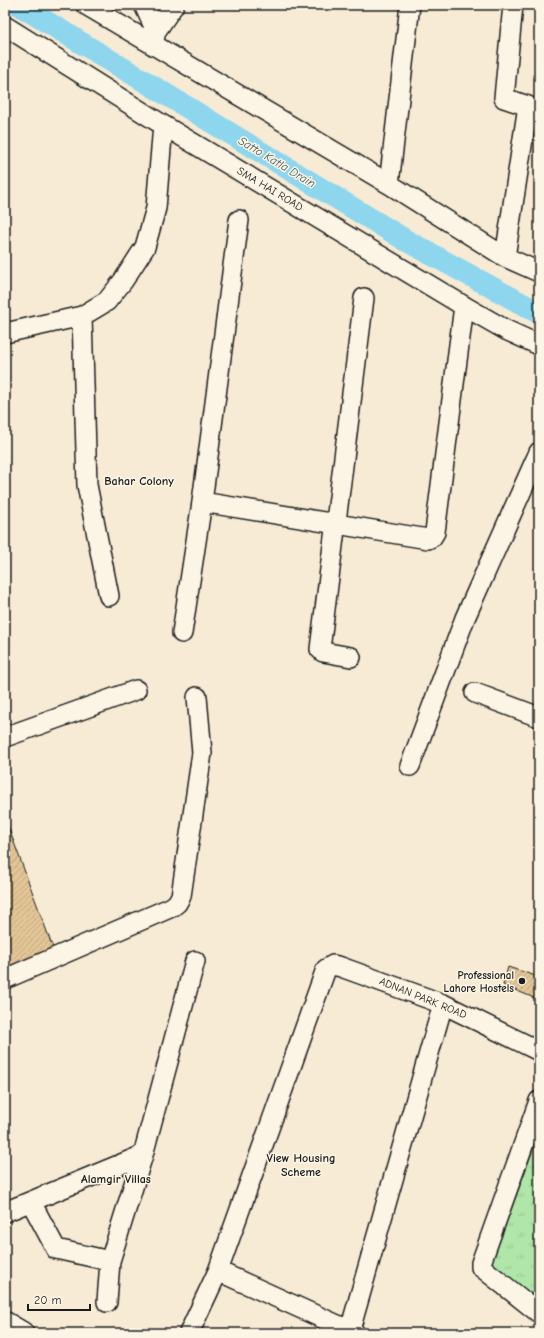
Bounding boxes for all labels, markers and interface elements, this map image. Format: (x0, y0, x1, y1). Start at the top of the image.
water label: Satto Katla Drain (236, 133, 318, 191)
street label: SMA HAI ROAD (235, 164, 305, 214)
district label: Bahar Colony (104, 474, 174, 488)
place label: Professional Lahore Hostels (444, 969, 514, 995)
street label: ADNAN PARK ROAD (377, 975, 469, 1022)
marker: Professional Lahore Hostels (517, 976, 527, 986)
district label: View Housing Scheme (266, 1151, 336, 1179)
district label: Alamgir Villas (81, 1172, 151, 1186)
scale bar (28, 1286, 90, 1312)
text: 20 m (34, 1293, 62, 1307)

